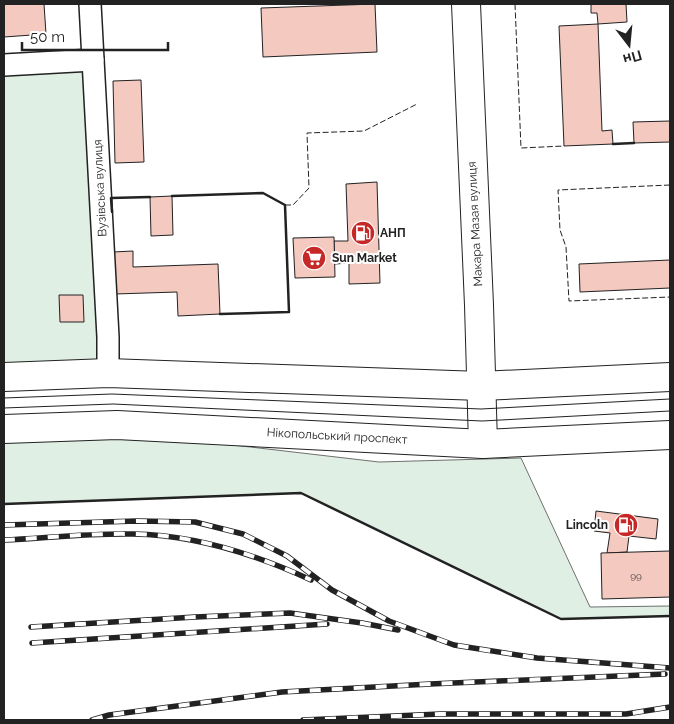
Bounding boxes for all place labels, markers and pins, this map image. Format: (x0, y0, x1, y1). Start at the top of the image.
fuel station icon: АНП (350, 220, 376, 246)
place label: АНП (380, 226, 406, 240)
supermarket icon: Sun Market (301, 245, 327, 271)
place label: Sun Market (332, 251, 397, 265)
fuel station icon: Lincoln (613, 512, 639, 538)
place label: Lincoln (566, 518, 608, 532)

